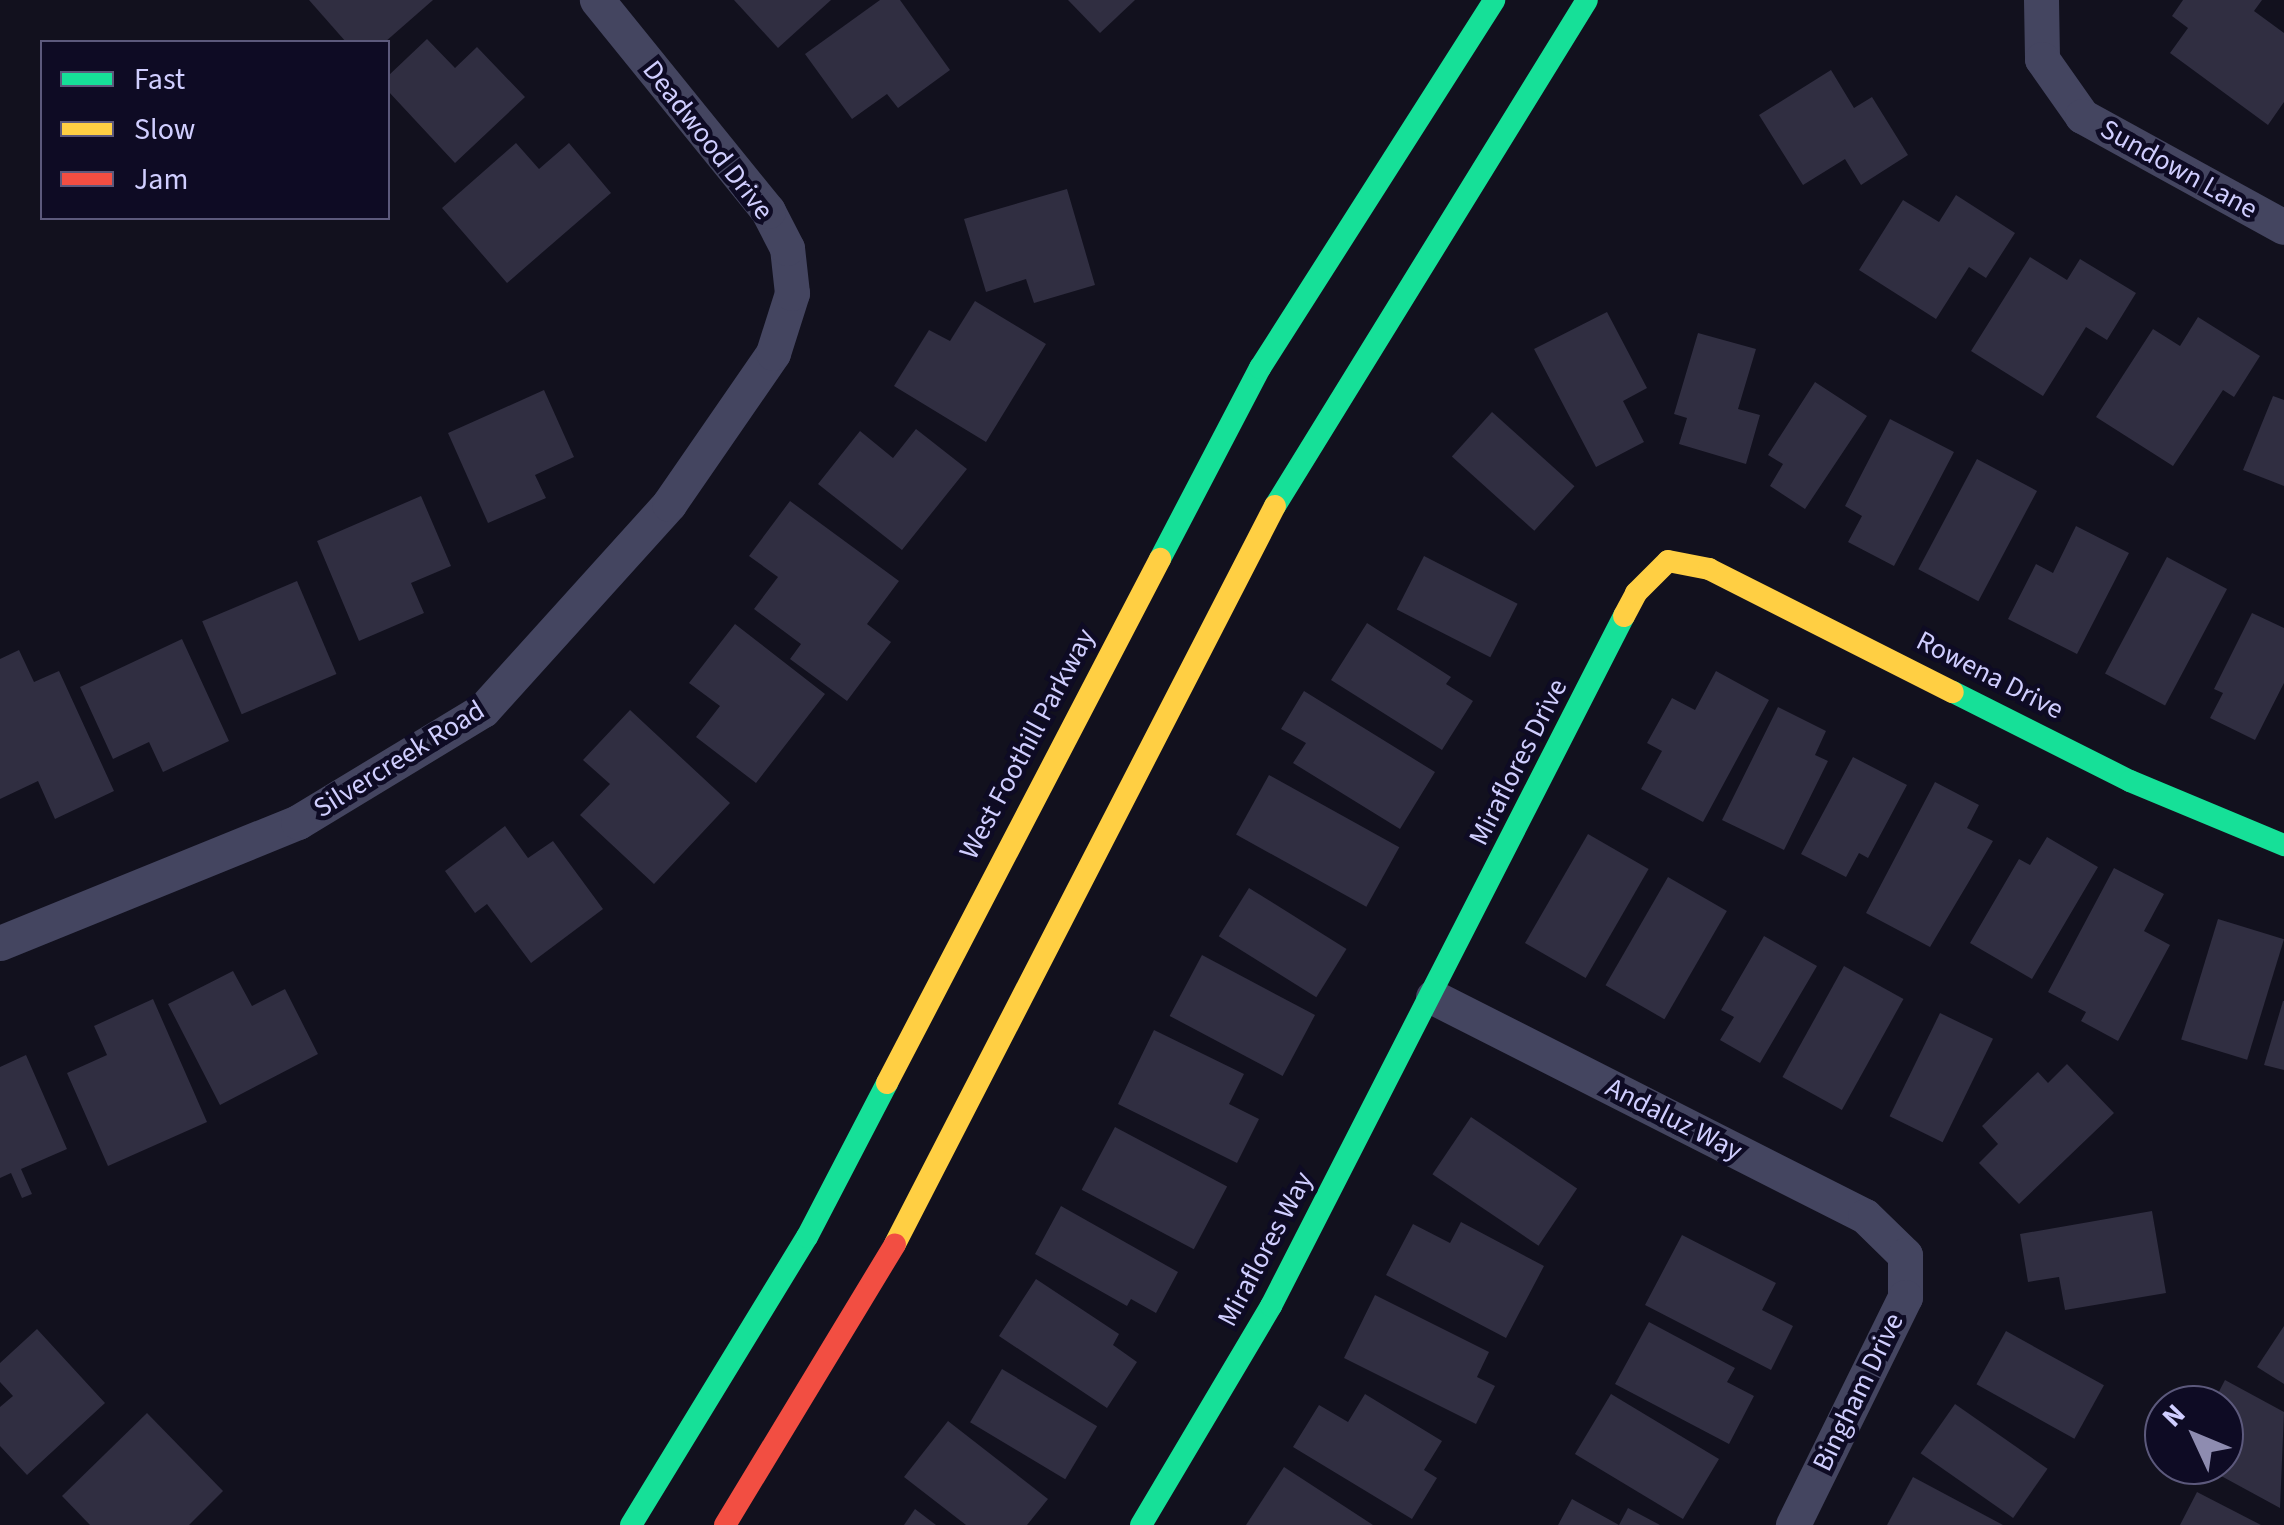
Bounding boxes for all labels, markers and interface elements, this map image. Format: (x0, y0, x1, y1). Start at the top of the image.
legend (40, 40, 390, 220)
street label: Deadwood Drive (635, 54, 781, 226)
text: Fast (134, 58, 185, 101)
text: Slow (134, 108, 195, 151)
street label: Sundown Lane (2095, 112, 2263, 226)
text: Jam (134, 158, 188, 201)
street label: West Foothill Parkway (952, 623, 1102, 865)
street label: Rowena Drive (1911, 624, 2069, 726)
street label: Miraflores Drive (1462, 673, 1574, 851)
street label: Silvercreek Road (307, 693, 491, 825)
street label: Andaluz Way (1600, 1070, 1748, 1168)
street label: Miraflores Way (1210, 1166, 1320, 1332)
street label: Bingham Drive (1805, 1308, 1911, 1476)
north arrow (2144, 1385, 2244, 1485)
text: N (2153, 1395, 2195, 1436)

